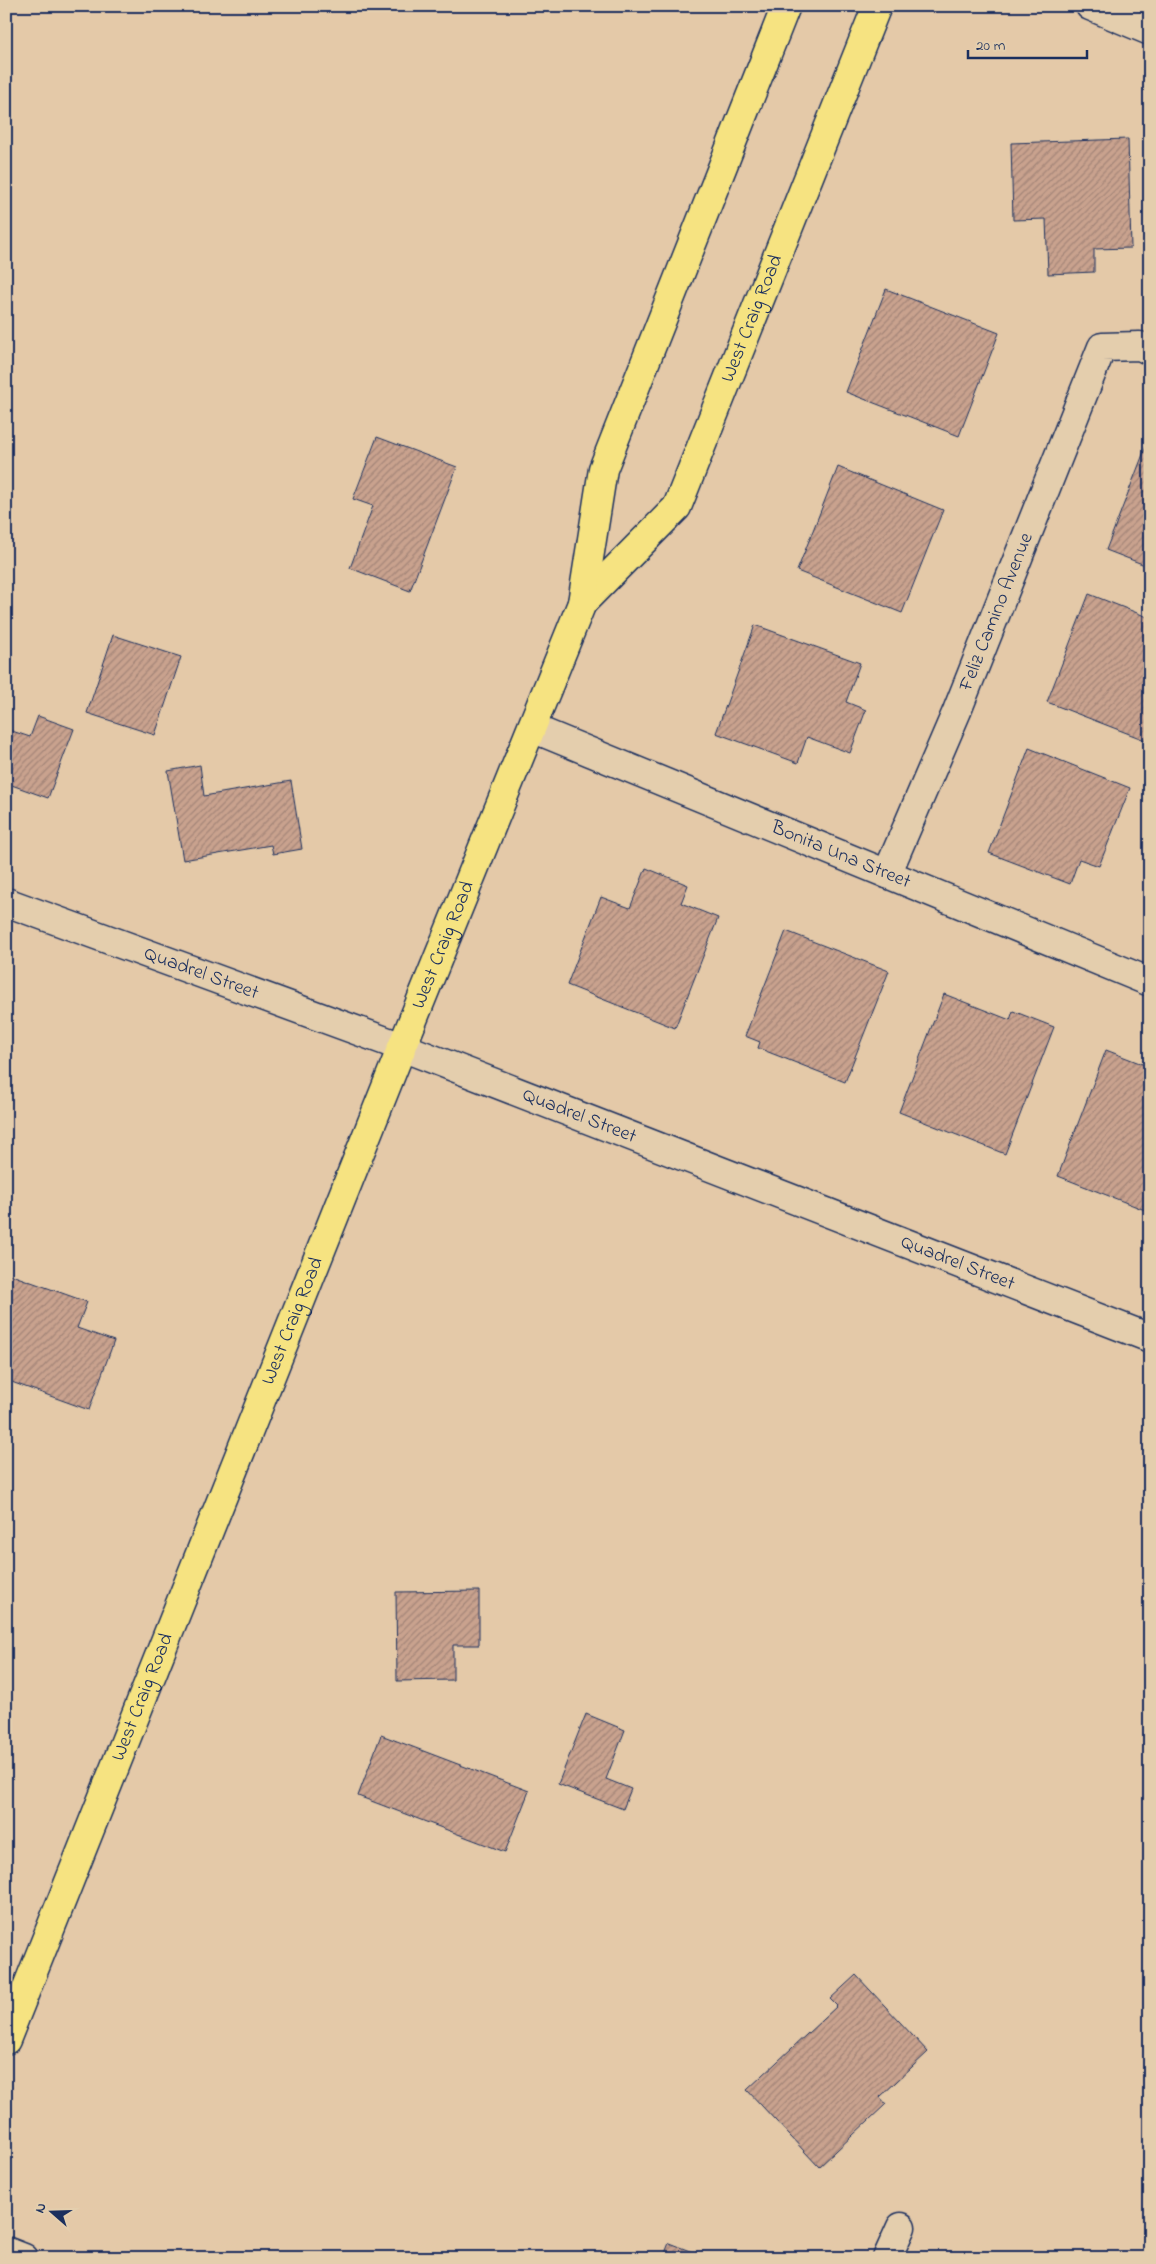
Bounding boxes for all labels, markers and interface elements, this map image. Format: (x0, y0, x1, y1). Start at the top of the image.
scale bar (968, 28, 1087, 60)
text: 20 m (976, 35, 1006, 57)
street label: West Craig Road (714, 250, 791, 387)
street label: Feliz Camino Avenue (951, 528, 1041, 696)
street label: Bonita Una Street (766, 813, 915, 897)
street label: West Craig Road (404, 877, 482, 1013)
street label: Quadrel Street (140, 939, 263, 1008)
street label: Quadrel Street (518, 1081, 641, 1151)
street label: Quadrel Street (896, 1228, 1019, 1299)
street label: West Craig Road (254, 1253, 331, 1389)
street label: West Craig Road (104, 1629, 181, 1766)
north arrow (28, 2186, 78, 2236)
text: N (30, 2200, 53, 2216)

